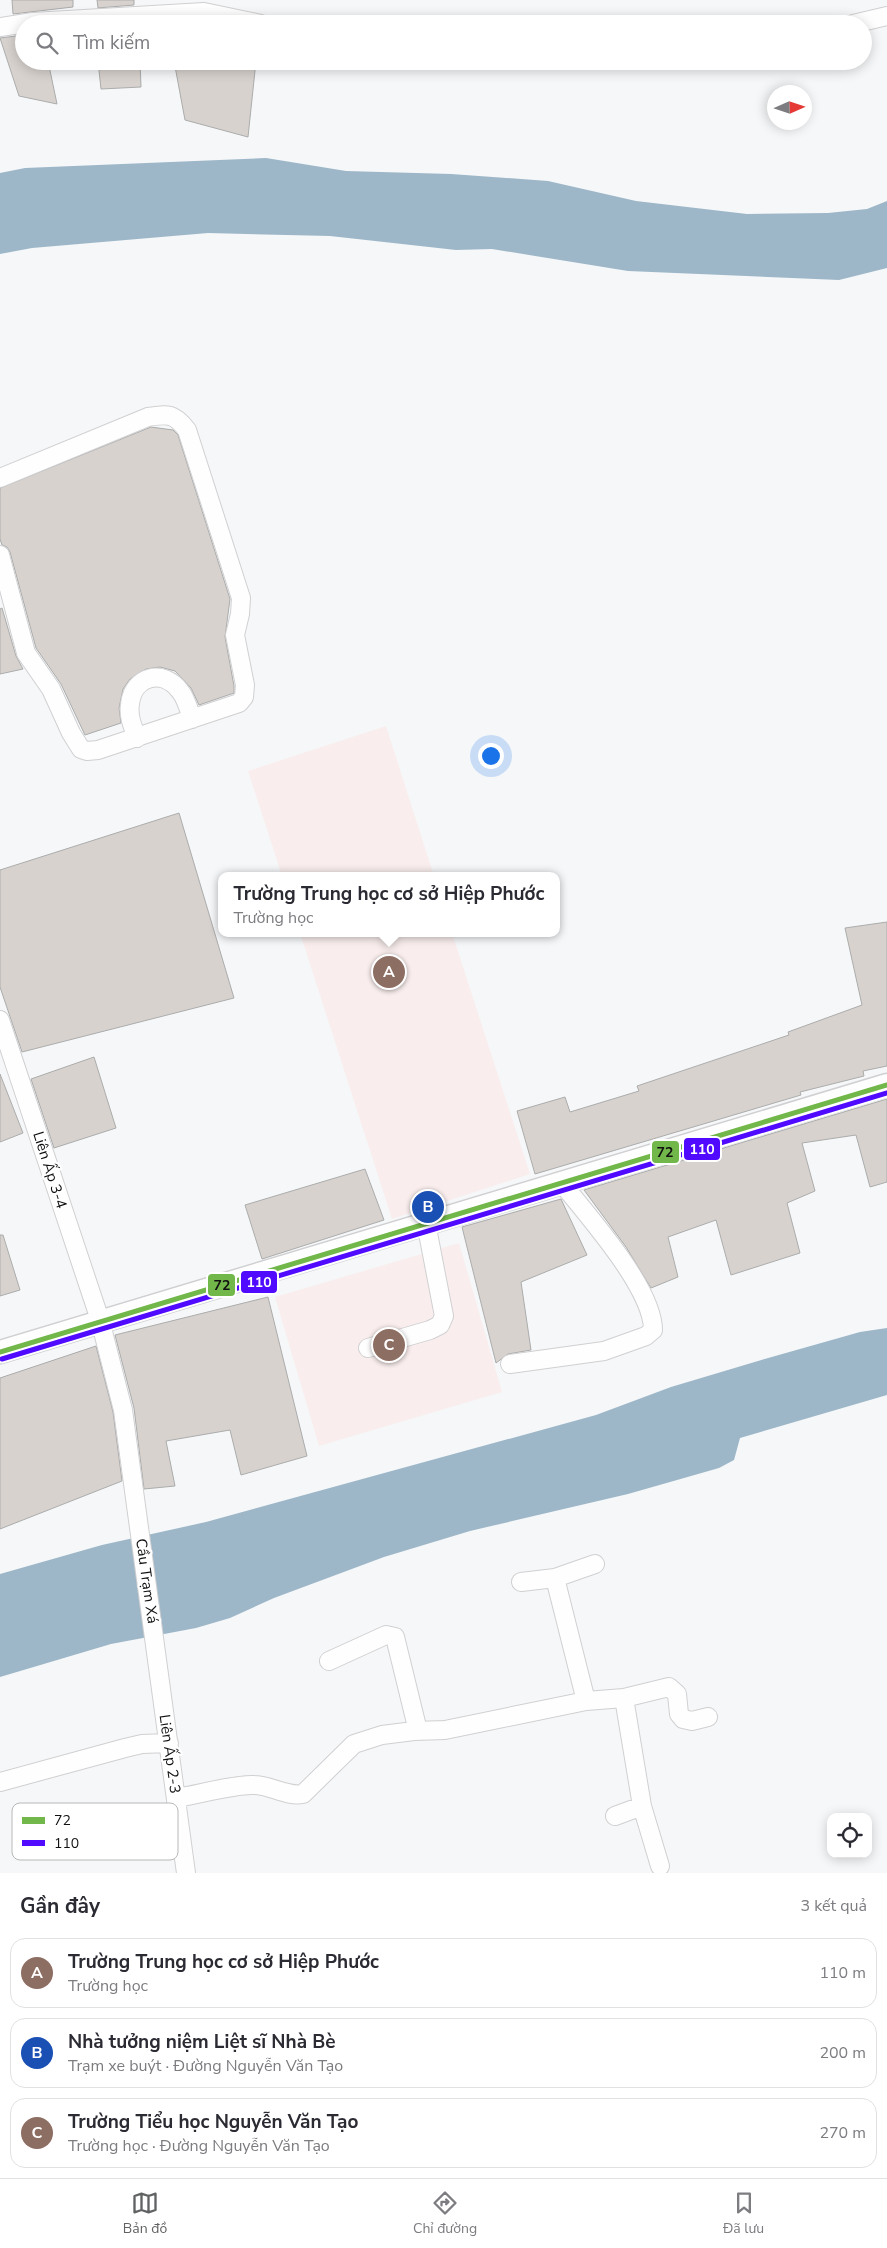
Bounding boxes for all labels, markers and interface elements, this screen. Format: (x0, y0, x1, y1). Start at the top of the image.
search box (15, 15, 872, 70)
icon: search (33, 29, 61, 57)
text: Tìm kiếm (73, 30, 150, 56)
north arrow (767, 85, 812, 130)
your location (478, 743, 504, 769)
popup (218, 872, 560, 937)
text: Trường Trung học cơ sở Hiệp Phước (233, 881, 545, 907)
text: Trường học (233, 907, 313, 929)
pin: A (373, 953, 405, 991)
street label: Liên Ấp 3-4 (28, 1128, 74, 1211)
line badge: 110 (683, 1137, 721, 1161)
line badge: 72 (651, 1140, 680, 1164)
text: 110 (689, 1140, 715, 1159)
text: 72 (657, 1143, 673, 1162)
pin: B (412, 1188, 444, 1226)
line badge: 110 (240, 1270, 278, 1294)
line badge: 72 (207, 1273, 236, 1297)
text: 110 (246, 1273, 272, 1292)
text: 72 (214, 1276, 230, 1295)
pin: C (373, 1326, 405, 1364)
street label: Cầu Trạm Xá (131, 1537, 163, 1625)
street label: Liên Ấp 2-3 (155, 1713, 187, 1795)
legend (12, 1803, 178, 1860)
text: 72 (54, 1811, 71, 1830)
map controls (827, 1813, 872, 1858)
button: locate (827, 1813, 872, 1858)
text: 110 (54, 1834, 79, 1853)
text: Gần đây (20, 1892, 100, 1920)
text: 3 kết quả (800, 1895, 867, 1917)
text: Trường Trung học cơ sở Hiệp Phước (68, 1949, 379, 1975)
text: A (31, 1962, 43, 1984)
text: 110 m (819, 1962, 866, 1984)
text: Trường học (68, 1975, 148, 1997)
text: Nhà tưởng niệm Liệt sĩ Nhà Bè (68, 2029, 336, 2055)
text: B (31, 2042, 43, 2064)
text: 200 m (819, 2042, 866, 2064)
text: Trạm xe buýt · Đường Nguyễn Văn Tạo (68, 2055, 343, 2077)
text: Trường Tiểu học Nguyễn Văn Tạo (68, 2109, 358, 2135)
text: C (32, 2122, 42, 2144)
text: 270 m (819, 2122, 866, 2144)
text: Trường học · Đường Nguyễn Văn Tạo (68, 2135, 330, 2157)
tab: Bản đồ (123, 2189, 167, 2238)
tab: Chỉ đường (413, 2189, 477, 2238)
tab: Đã lưu (723, 2189, 764, 2238)

